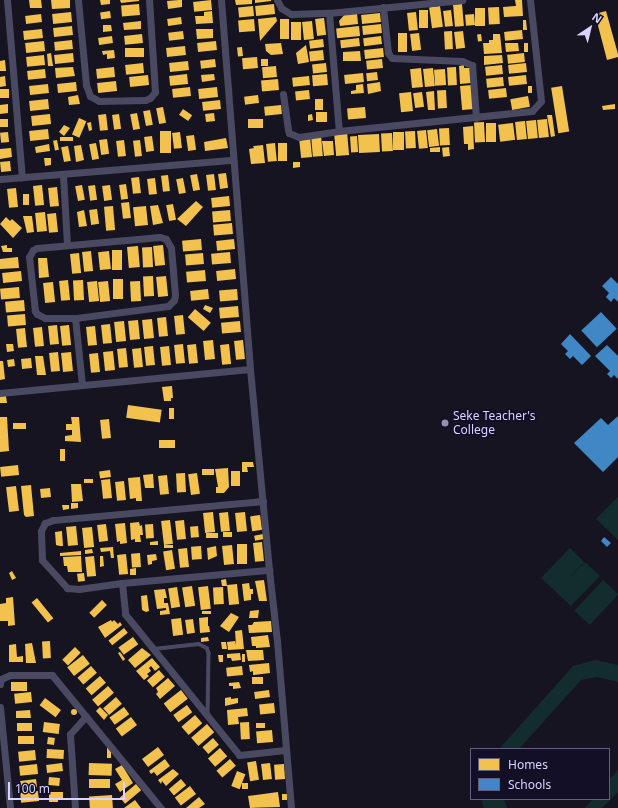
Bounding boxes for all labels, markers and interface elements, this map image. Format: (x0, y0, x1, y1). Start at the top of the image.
north arrow (570, 8, 610, 48)
text: N (589, 9, 605, 26)
place label: Seke Teacher's College (453, 409, 535, 437)
marker: Seke Teacher's College (440, 418, 450, 428)
legend (470, 748, 610, 800)
text: Homes (508, 756, 548, 773)
scale bar (10, 774, 127, 800)
text: Schools (508, 776, 551, 793)
text: 100 m (15, 780, 50, 797)

